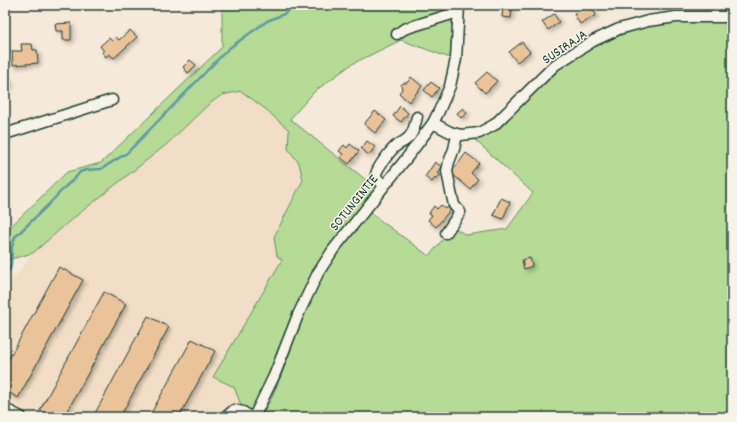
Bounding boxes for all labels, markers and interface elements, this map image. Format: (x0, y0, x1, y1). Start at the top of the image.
street label: SUSIRAJA (539, 25, 592, 70)
street label: SOTUNGINTIE (325, 170, 384, 236)

